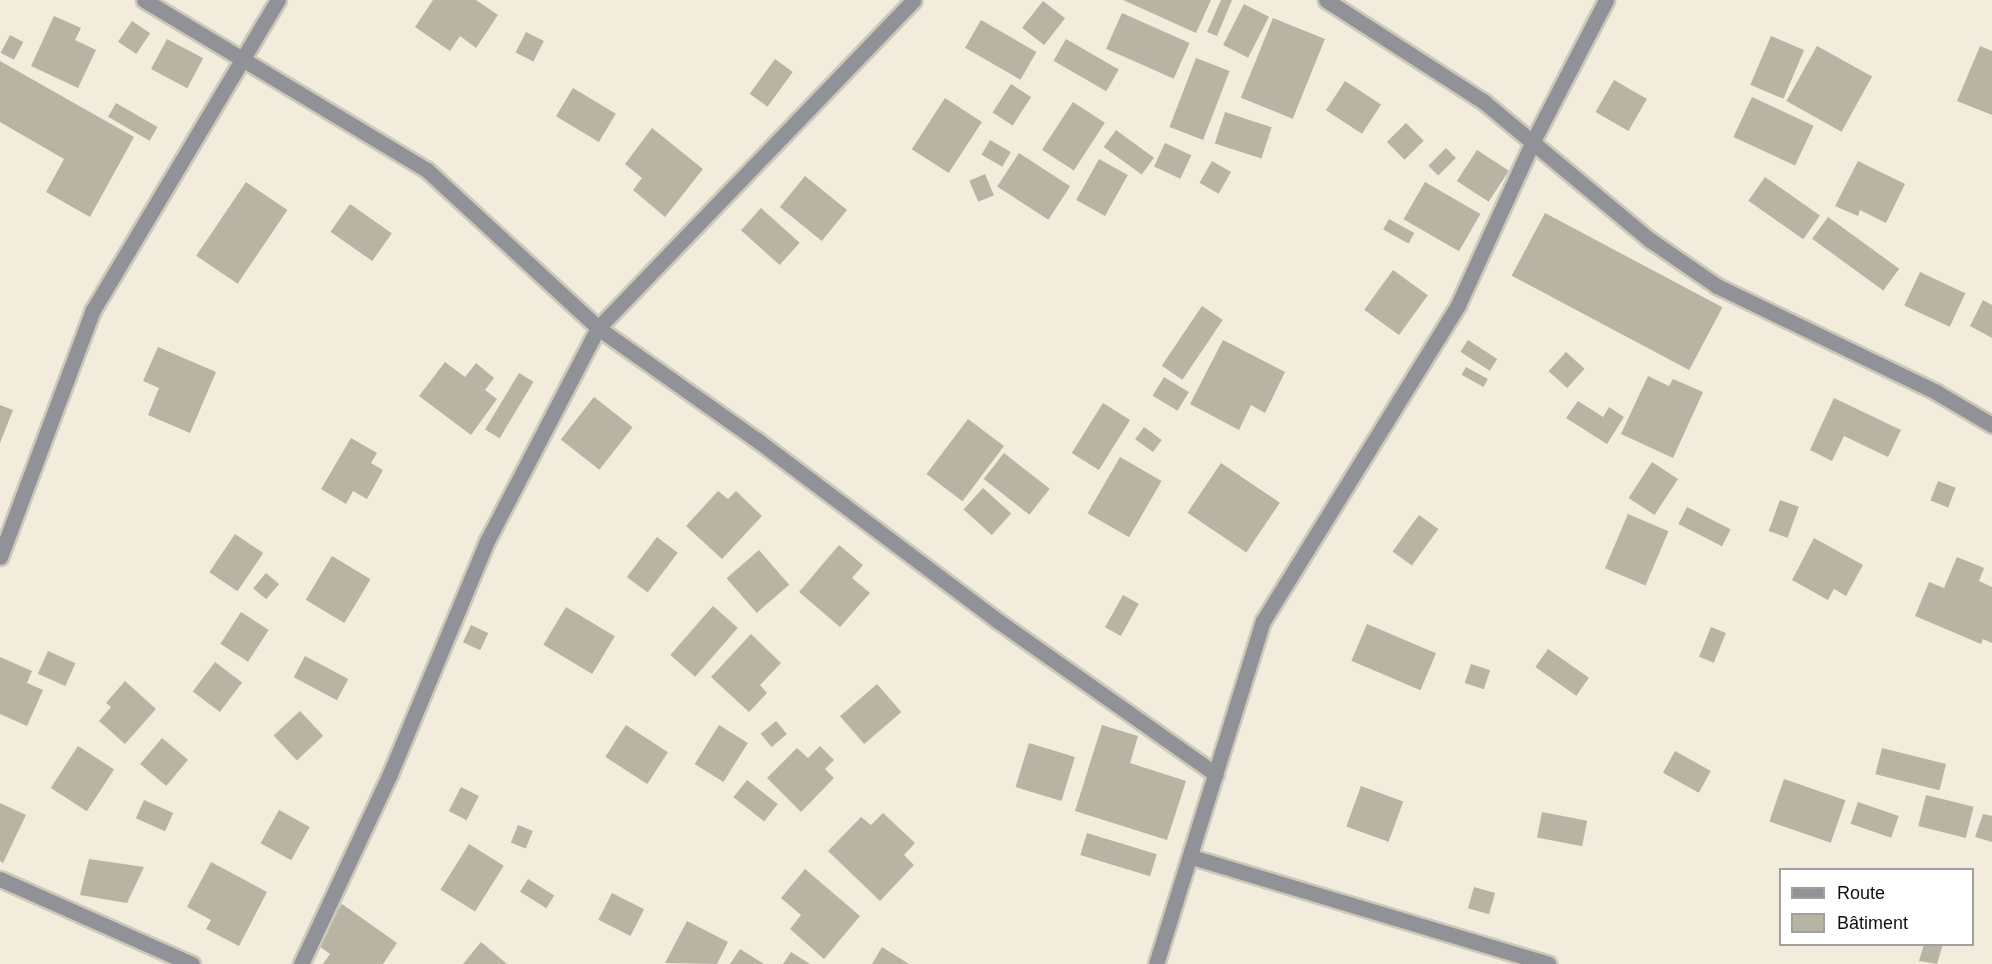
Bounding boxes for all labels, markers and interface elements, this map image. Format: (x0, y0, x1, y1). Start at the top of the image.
legend (1779, 868, 1974, 946)
text: Route (1837, 883, 1885, 903)
text: Bâtiment (1837, 913, 1908, 933)

